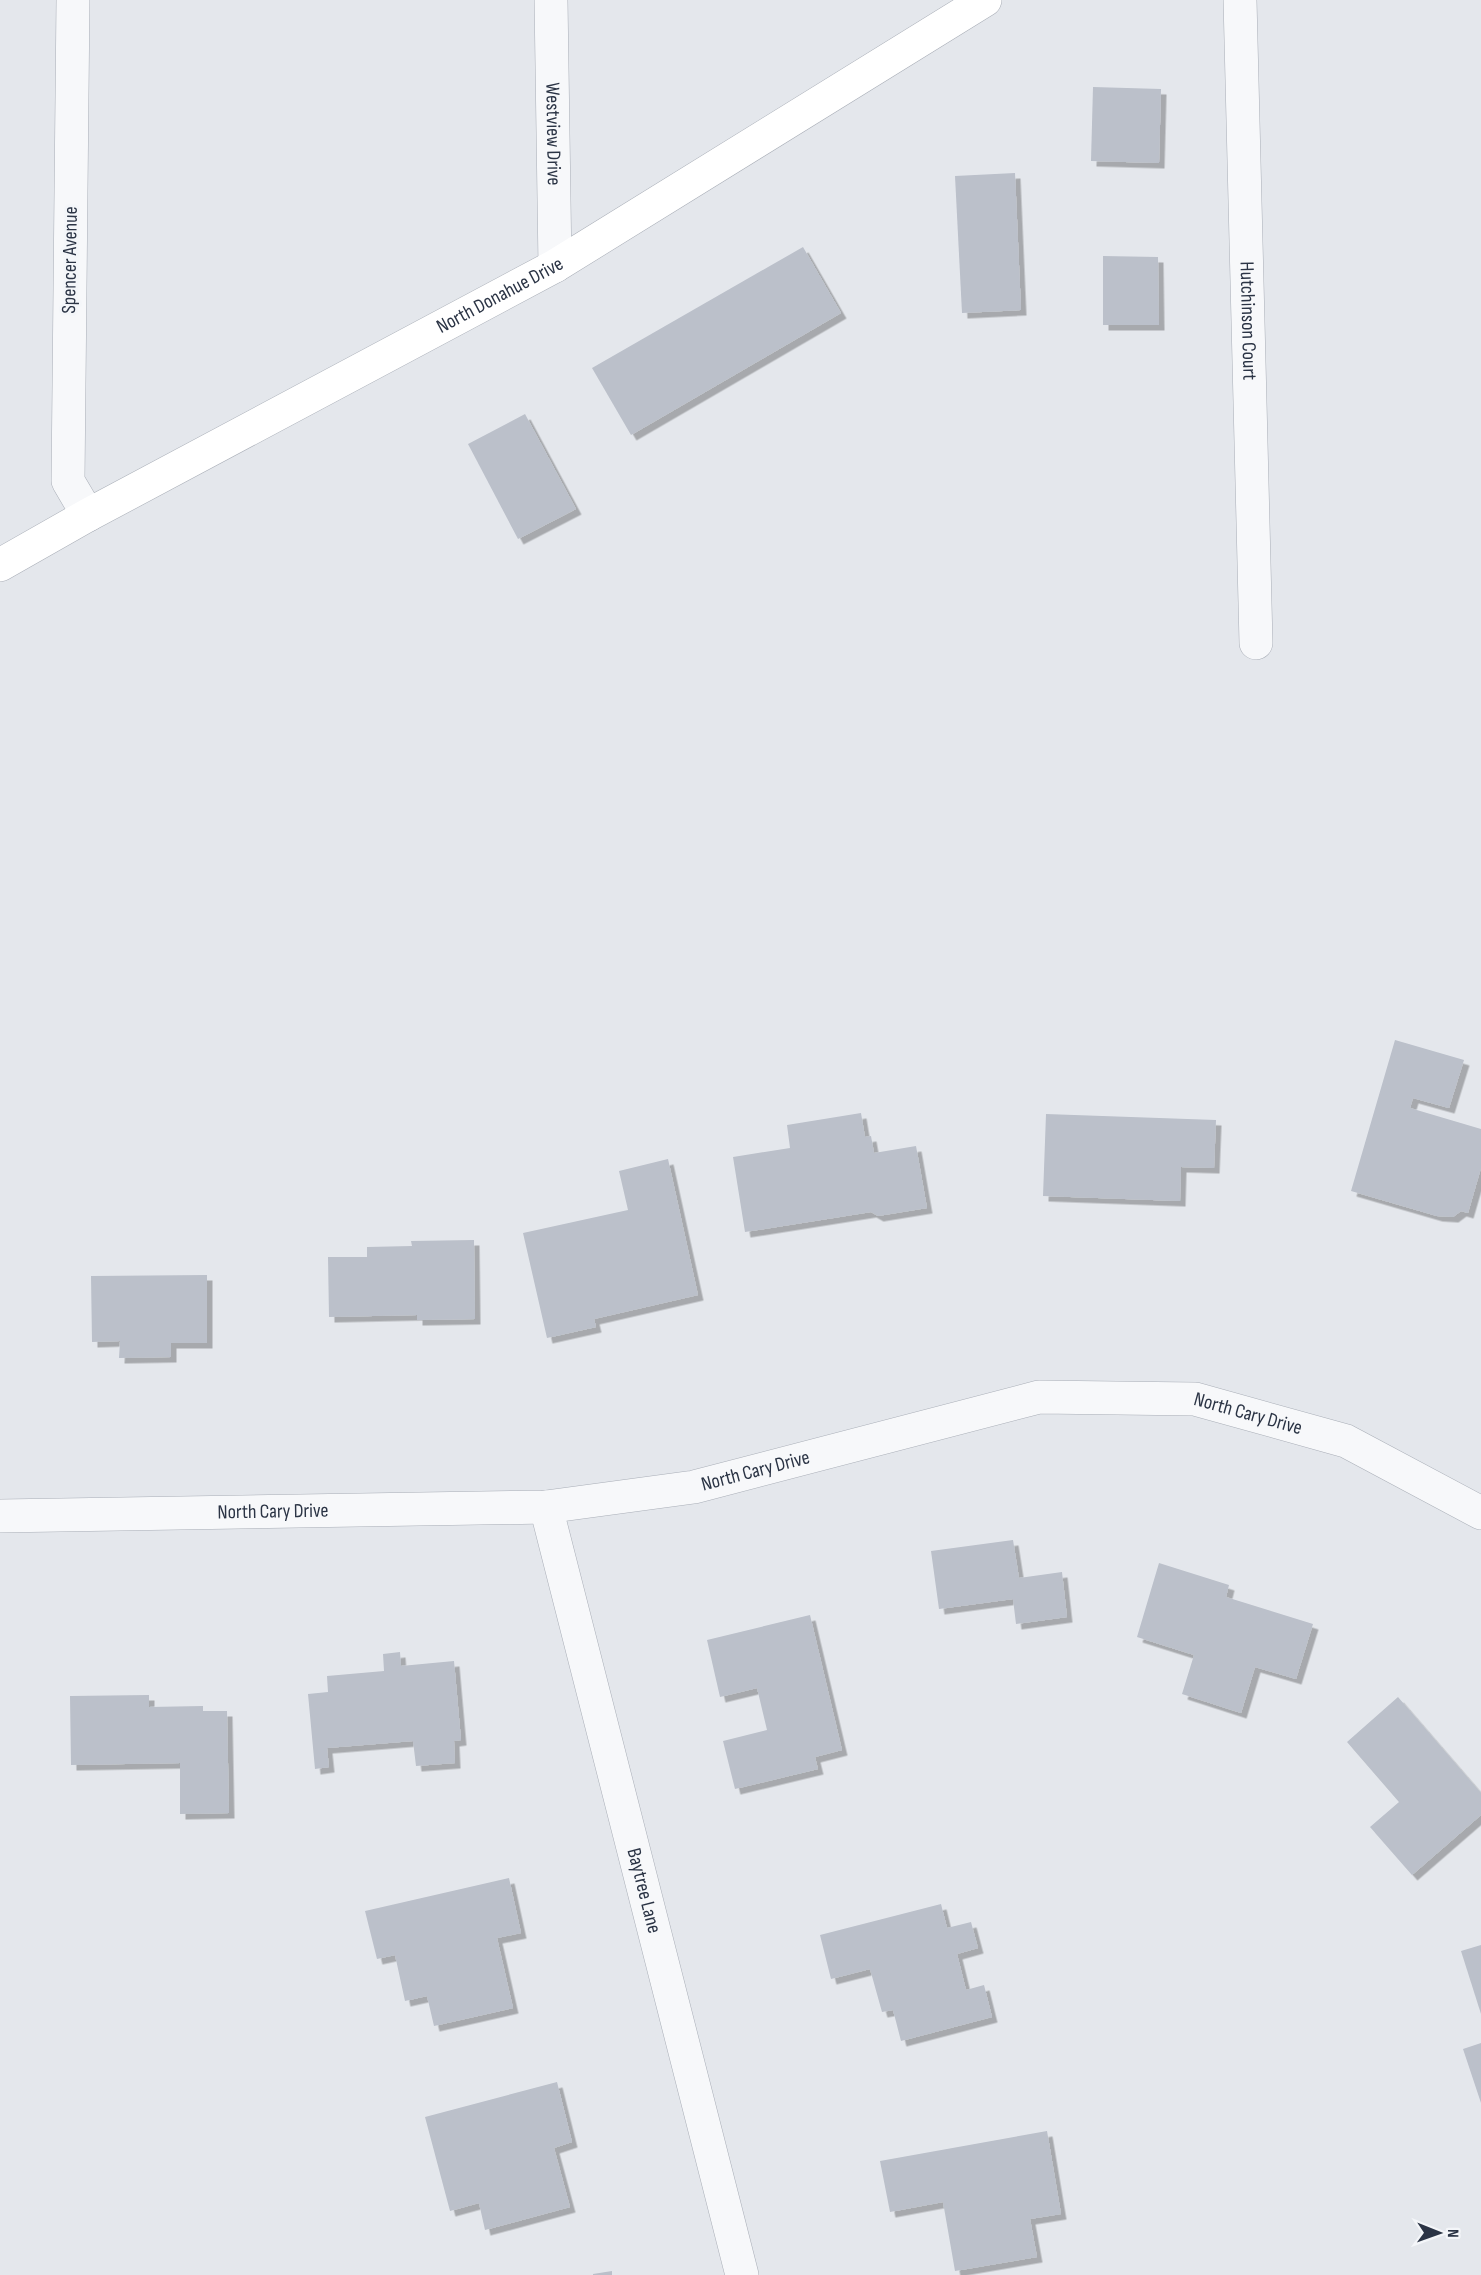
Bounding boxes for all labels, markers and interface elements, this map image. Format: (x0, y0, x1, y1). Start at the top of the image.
street label: Westview Drive (540, 82, 566, 186)
street label: Spencer Avenue (57, 206, 83, 314)
street label: North Donahue Drive (433, 252, 568, 339)
street label: Hutchinson Court (1235, 261, 1261, 381)
street label: North Cary Drive (1191, 1387, 1305, 1440)
street label: North Cary Drive (699, 1445, 812, 1497)
street label: North Cary Drive (217, 1499, 329, 1524)
street label: Baytree Lane (622, 1846, 666, 1936)
north arrow (1409, 2203, 1469, 2263)
text: N (1443, 2229, 1462, 2238)

